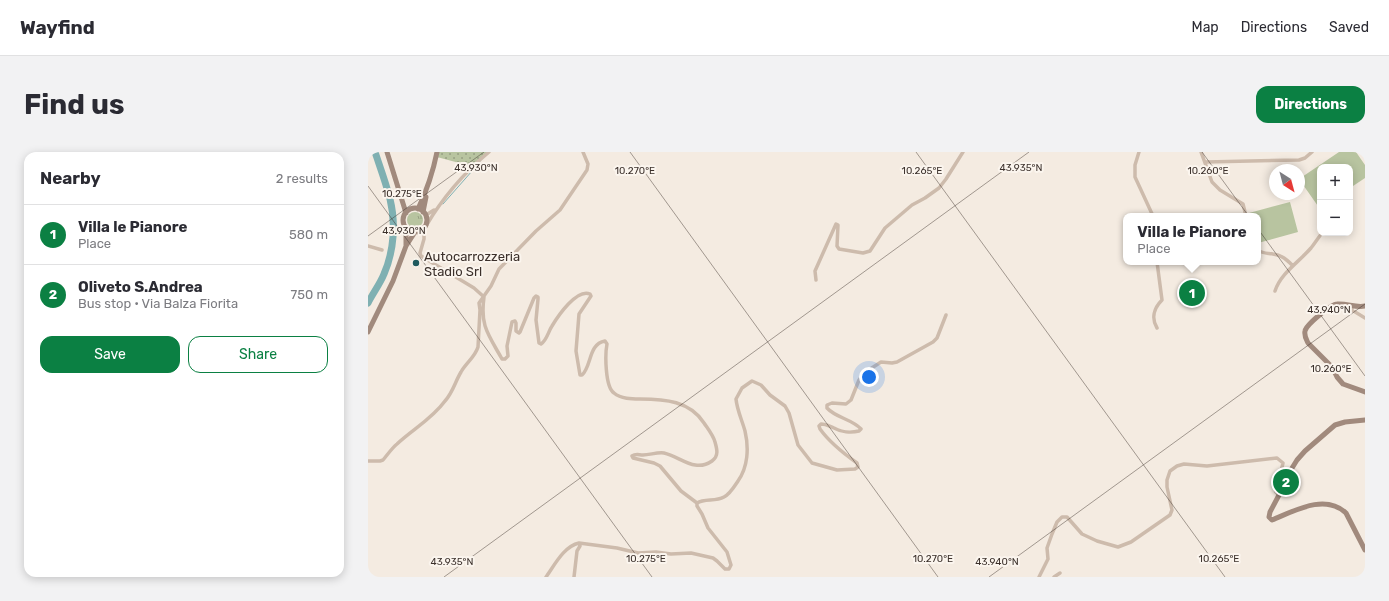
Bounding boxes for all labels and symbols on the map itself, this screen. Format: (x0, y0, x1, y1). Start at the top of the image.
text: 43.930°N (454, 162, 498, 174)
text: 43.935°N (1000, 162, 1042, 174)
north arrow (1269, 164, 1305, 200)
text: 10.270°E (615, 165, 655, 177)
text: 10.265°E (902, 165, 942, 177)
text: 10.260°E (1187, 165, 1229, 177)
text: 10.275°E (382, 188, 422, 200)
text: 43.930°N (382, 225, 426, 237)
place label: Autocarrozzeria Stadio Srl (424, 249, 520, 279)
marker: Autocarrozzeria Stadio Srl (411, 258, 421, 268)
pin: 1 (1179, 278, 1205, 308)
text: 43.940°N (1307, 304, 1351, 316)
text: 10.260°E (1310, 363, 1352, 375)
your location (859, 367, 879, 387)
pin: 2 (1273, 467, 1299, 497)
text: 10.275°E (626, 553, 666, 565)
text: 10.270°E (913, 553, 953, 565)
text: 10.265°E (1199, 553, 1239, 565)
text: 43.935°N (431, 556, 473, 568)
text: 43.940°N (975, 556, 1019, 568)

